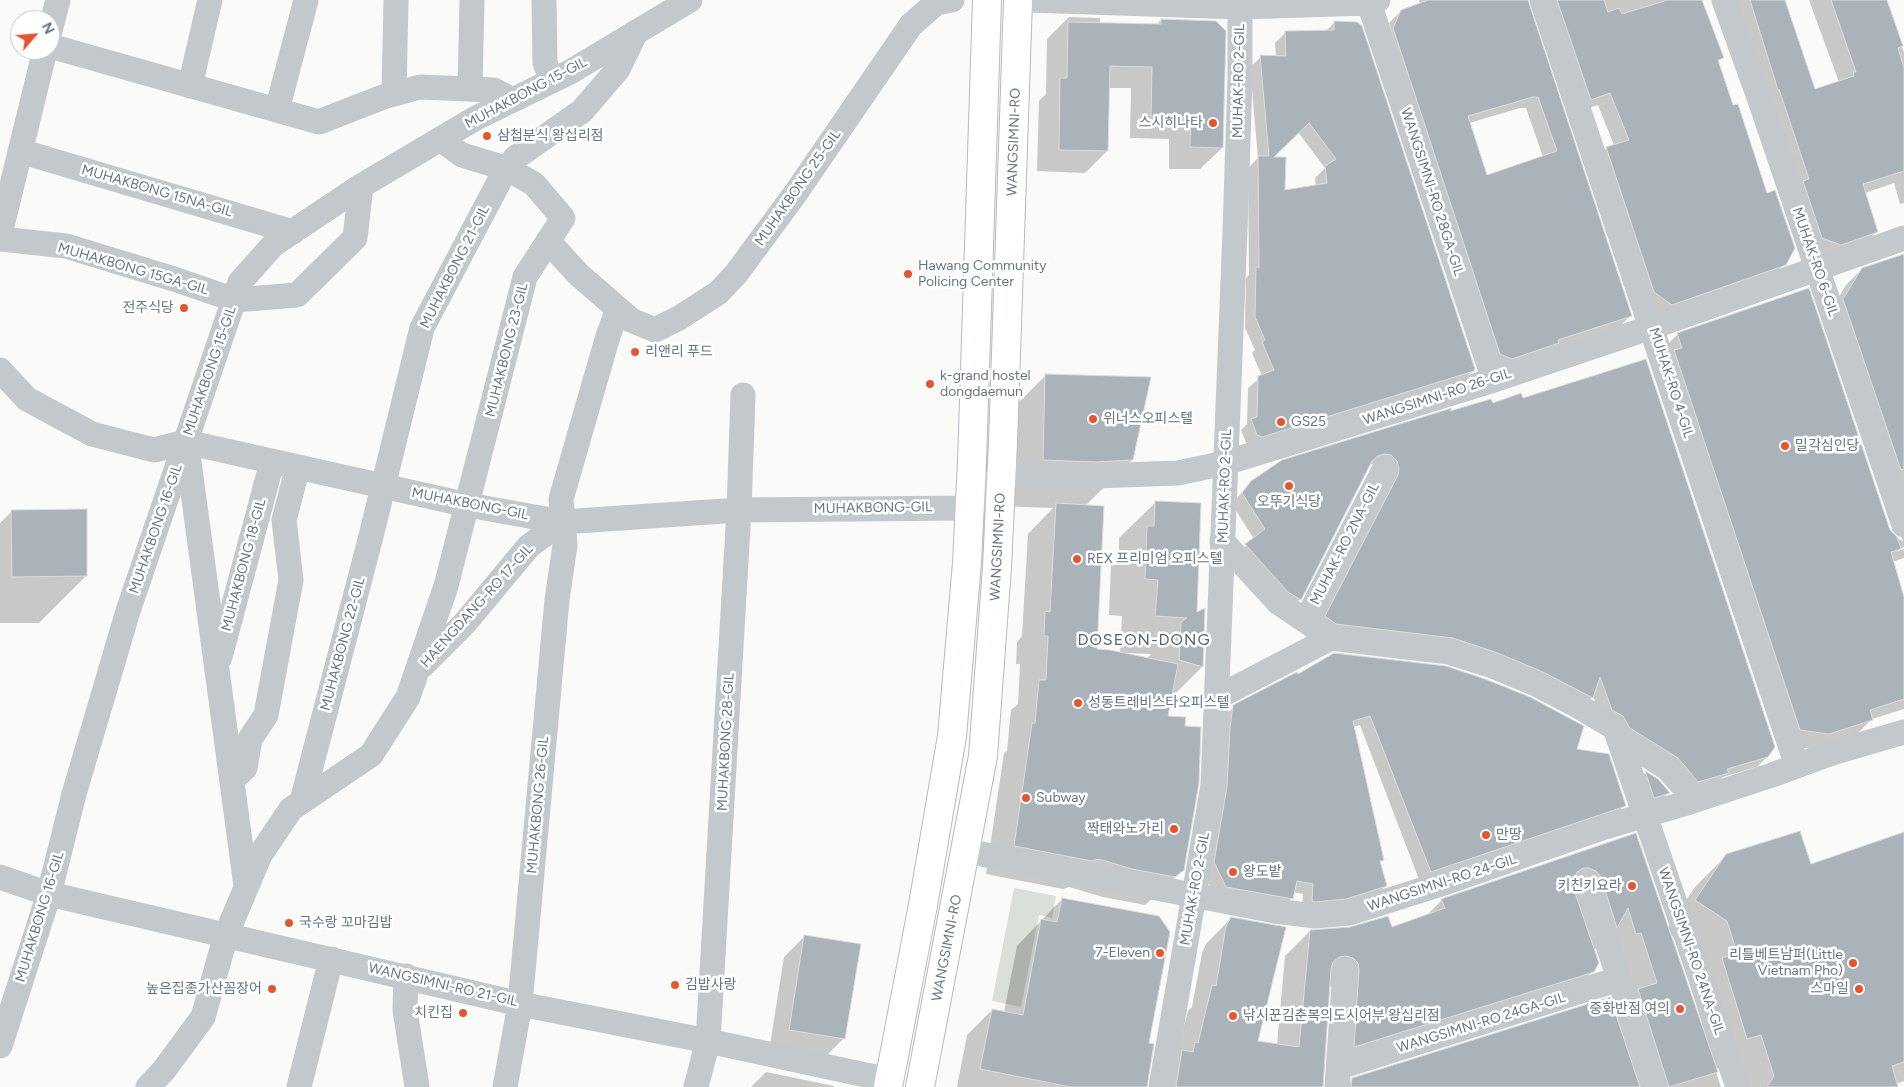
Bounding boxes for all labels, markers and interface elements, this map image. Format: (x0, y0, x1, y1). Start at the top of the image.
north arrow (10, 10, 60, 60)
text: N (38, 20, 58, 37)
street label: MUHAK-RO 2-GIL (1230, 24, 1248, 138)
street label: MUHAKBONG 15-GIL (462, 54, 590, 132)
street label: WANGSIMNI-RO (1004, 88, 1024, 196)
street label: WANGSIMNI-RO 28GA-GIL (1397, 106, 1467, 278)
place label: 스시히나타 (1139, 115, 1203, 131)
marker: 스시히나타 (1207, 117, 1219, 129)
street label: MUHAKBONG 25-GIL (752, 127, 844, 249)
place label: 삼첩분식 왕십리점 (497, 128, 603, 144)
marker: 삼첩분식 왕십리점 (481, 130, 493, 142)
street label: MUHAKBONG 15NA-GIL (80, 161, 234, 221)
street label: MUHAKBONG 21-GIL (417, 203, 493, 331)
street label: MUHAK-RO 6-GIL (1788, 205, 1842, 319)
street label: MUHAKBONG 15GA-GIL (56, 239, 210, 299)
place label: Hawang Community Policing Center (918, 258, 1047, 290)
marker: Hawang Community Policing Center (902, 268, 914, 280)
street label: MUHAKBONG 23-GIL (482, 281, 532, 419)
place label: 전주식당 (122, 300, 174, 316)
marker: 전주식당 (178, 302, 190, 314)
street label: MUHAKBONG 15-GIL (180, 304, 240, 438)
street label: MUHAK-RO 4-GIL (1645, 326, 1697, 440)
place label: 리앤리 푸드 (645, 344, 713, 360)
marker: 리앤리 푸드 (629, 346, 641, 358)
street label: WANGSIMNI-RO 26-GIL (1361, 365, 1513, 429)
place label: k-grand hostel dongdaemun (940, 368, 1031, 401)
marker: k-grand hostel dongdaemun (924, 378, 936, 390)
place label: 위너스오피스텔 (1103, 411, 1193, 427)
marker: 위너스오피스텔 (1087, 413, 1099, 425)
place label: GS25 (1291, 414, 1326, 430)
marker: GS25 (1275, 416, 1287, 428)
street label: MUHAK-RO 2-GIL (1215, 429, 1235, 543)
place label: 밀각심인당 (1795, 438, 1859, 454)
marker: 밀각심인당 (1779, 440, 1791, 452)
street label: MUHAKBONG 16-GIL (126, 462, 186, 596)
marker: 오뚜기식당 (1283, 480, 1295, 492)
street label: MUHAK-RO 2NA-GIL (1307, 480, 1383, 608)
street label: MUHAKBONG-GIL (410, 484, 530, 524)
street label: WANGSIMNI-RO (987, 493, 1009, 601)
place label: 오뚜기식당 (1257, 494, 1321, 510)
street label: MUHAKBONG 18-GIL (218, 497, 270, 633)
street label: MUHAKBONG-GIL (814, 499, 932, 517)
street label: HAENGDANG-RO 17-GIL (417, 541, 537, 671)
place label: REX 프리미엄 오피스텔 (1087, 551, 1223, 567)
marker: REX 프리미엄 오피스텔 (1071, 553, 1083, 565)
street label: MUHAKBONG 22-GIL (317, 575, 369, 713)
district label: DOSEON-DONG (1076, 630, 1212, 650)
street label: MUHAKBONG 28-GIL (714, 672, 738, 812)
place label: 성동트레비스타오피스텔 (1088, 695, 1230, 711)
marker: 성동트레비스타오피스텔 (1072, 697, 1084, 709)
street label: MUHAKBONG 26-GIL (524, 736, 552, 874)
place label: Subway (1036, 790, 1086, 806)
marker: Subway (1020, 792, 1032, 804)
place label: 짝태와노가리 (1087, 821, 1164, 837)
marker: 짝태와노가리 (1168, 823, 1180, 835)
place label: 만땅 (1496, 827, 1522, 843)
marker: 만땅 (1480, 829, 1492, 841)
street label: MUHAK-RO 2-GIL (1177, 831, 1213, 947)
street label: MUHAKBONG 16-GIL (12, 850, 68, 984)
street label: WANGSIMNI-RO 24-GIL (1365, 851, 1519, 915)
place label: 왕도밭 (1243, 864, 1282, 880)
street label: WANGSIMNI-RO 24NA-GIL (1654, 865, 1728, 1037)
marker: 왕도밭 (1227, 866, 1239, 878)
place label: 키친키요라 (1558, 878, 1622, 894)
marker: 키친키요라 (1626, 880, 1638, 892)
street label: WANGSIMNI-RO (928, 893, 966, 1003)
place label: 국수랑 꼬마김밥 (299, 915, 393, 931)
marker: 국수랑 꼬마김밥 (283, 917, 295, 929)
place label: 7-Eleven (1095, 945, 1150, 961)
marker: 7-Eleven (1154, 947, 1166, 959)
place label: 리틀베트남퍼(Little Vietnam Pho) (1729, 947, 1843, 980)
marker: 리틀베트남퍼(Little Vietnam Pho) (1847, 957, 1859, 969)
street label: WANGSIMNI-RO 21-GIL (367, 960, 519, 1010)
place label: 김밥사랑 (685, 977, 737, 993)
marker: 김밥사랑 (669, 979, 681, 991)
place label: 높은집종가산꼼장어 (146, 981, 262, 997)
place label: 스마일 (1810, 981, 1849, 997)
marker: 높은집종가산꼼장어 (266, 983, 278, 995)
marker: 스마일 (1853, 983, 1865, 995)
street label: WANGSIMNI-RO 24GA-GIL (1395, 989, 1567, 1057)
place label: 중화반점 여의 (1589, 1001, 1670, 1017)
marker: 중화반점 여의 (1674, 1003, 1686, 1015)
place label: 치킨집 (414, 1005, 453, 1021)
marker: 치킨집 (457, 1007, 469, 1019)
place label: 낚시꾼김춘복의도시어부 왕십리점 (1243, 1008, 1440, 1024)
marker: 낚시꾼김춘복의도시어부 왕십리점 (1227, 1010, 1239, 1022)

